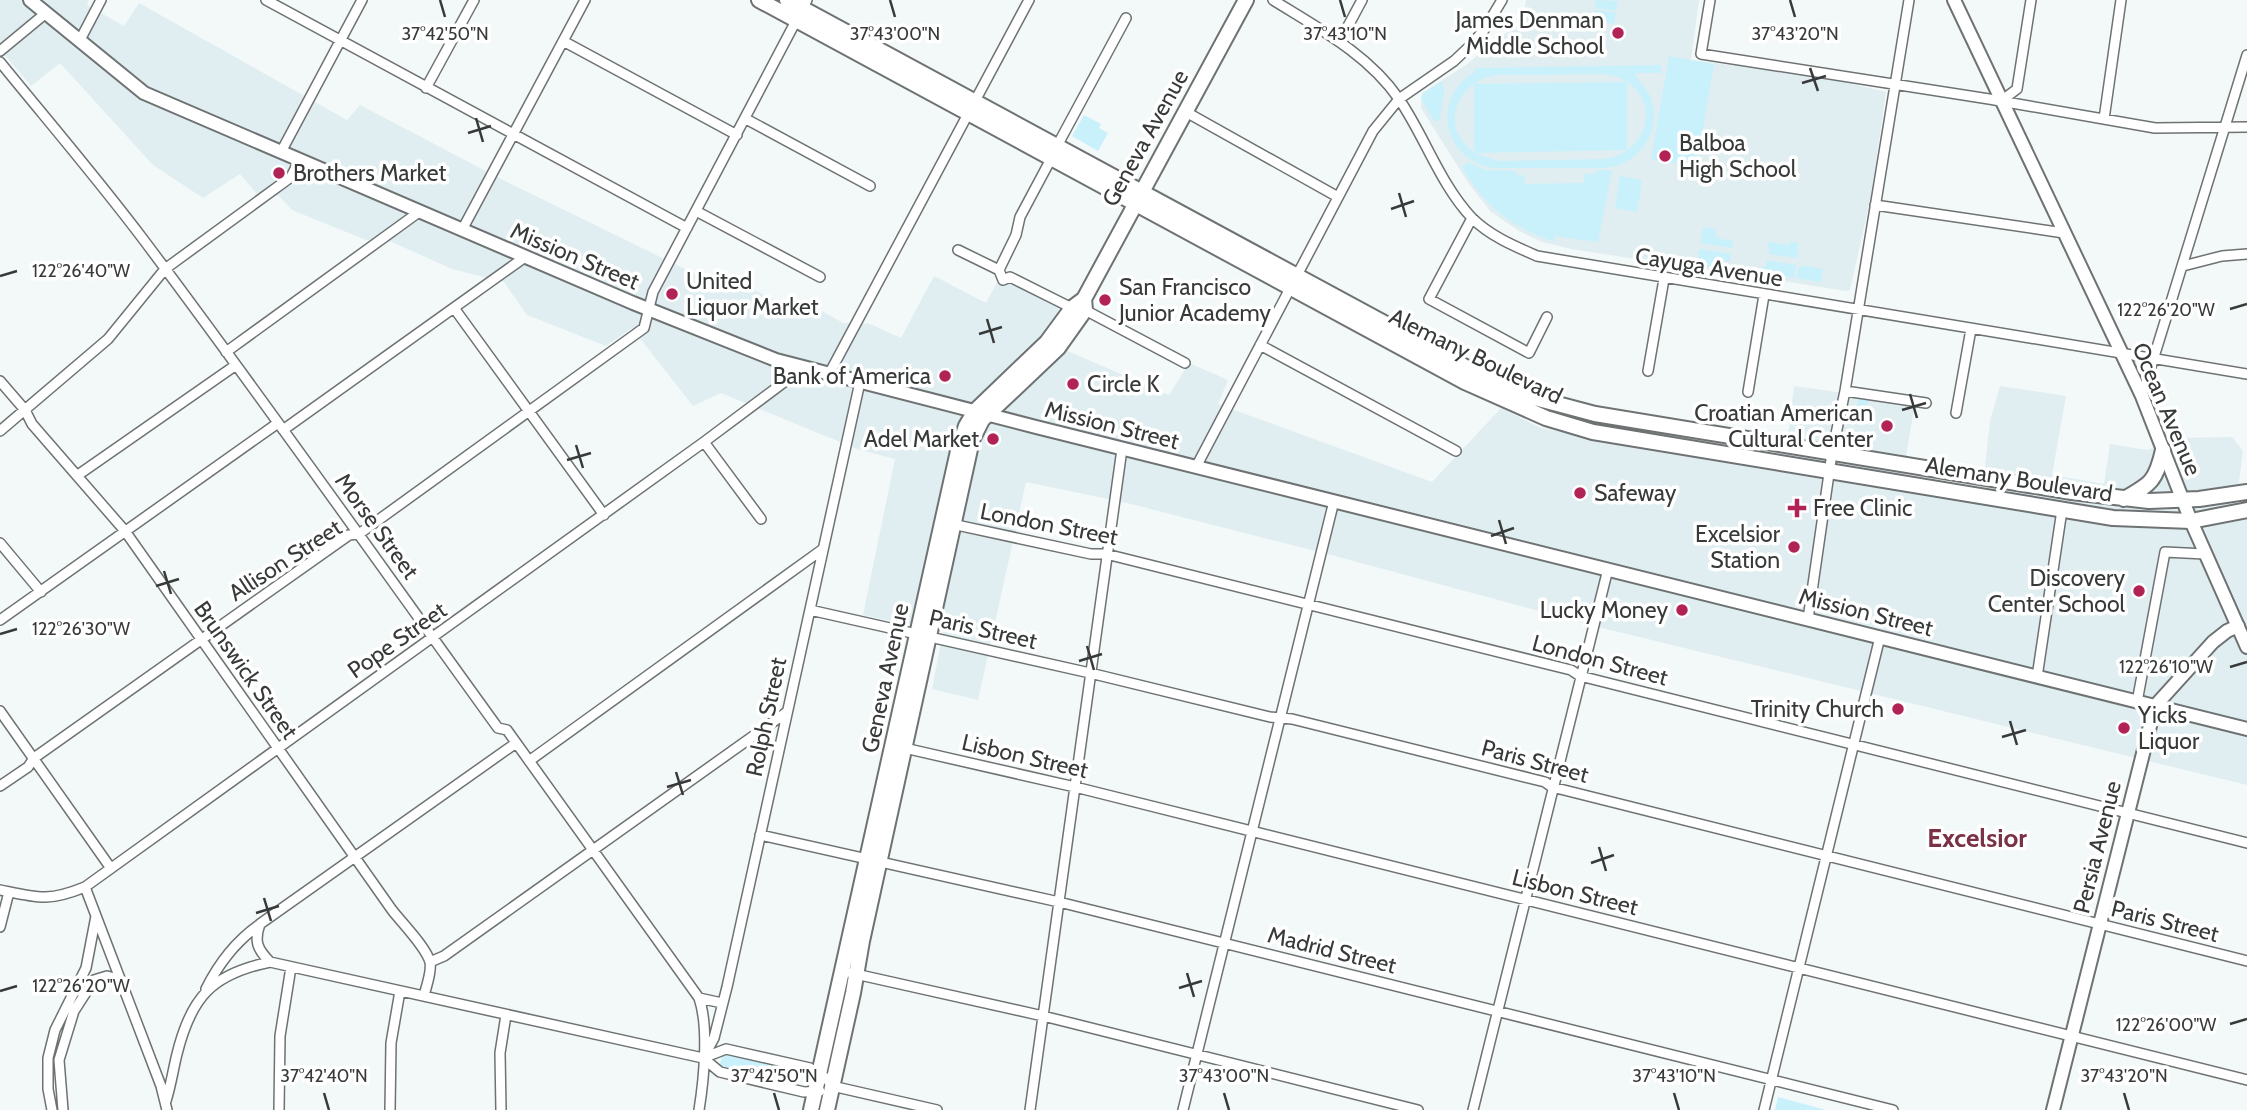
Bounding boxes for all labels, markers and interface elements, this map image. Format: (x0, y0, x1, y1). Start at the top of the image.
place label: James Denman Middle School (1454, 6, 1605, 60)
text: 37°42'50"N (401, 23, 489, 45)
text: 37°43'00"N (850, 23, 940, 45)
text: 37°43'10"N (1303, 23, 1387, 45)
text: 37°43'20"N (1751, 23, 1839, 45)
marker: James Denman Middle School (1610, 25, 1626, 41)
street label: Geneva Avenue (1096, 65, 1194, 211)
place label: Balboa High School (1679, 129, 1797, 183)
marker: Balboa High School (1657, 148, 1673, 164)
place label: Brothers Market (293, 159, 446, 187)
marker: Brothers Market (271, 165, 287, 181)
street label: Mission Street (506, 216, 644, 296)
street label: Cayuga Avenue (1633, 242, 1785, 293)
text: 122°26'40"W (32, 260, 130, 282)
place label: United Liquor Market (686, 267, 819, 321)
place label: San Francisco Junior Academy (1118, 273, 1271, 327)
marker: United Liquor Market (664, 286, 680, 302)
marker: San Francisco Junior Academy (1097, 292, 1113, 308)
text: 122°26'20"W (2117, 299, 2215, 321)
street label: Alemany Boulevard (1385, 302, 1567, 410)
street label: Ocean Avenue (2126, 338, 2208, 480)
place label: Bank of America (773, 362, 931, 390)
marker: Bank of America (937, 368, 953, 384)
place label: Circle K (1087, 370, 1159, 398)
marker: Circle K (1065, 376, 1081, 392)
street label: Mission Street (1042, 395, 1182, 455)
place label: Croatian American Cultural Center (1694, 399, 1874, 453)
marker: Croatian American Cultural Center (1879, 418, 1895, 434)
place label: Adel Market (864, 425, 979, 453)
marker: Adel Market (985, 431, 1001, 447)
street label: Alemany Boulevard (1923, 450, 2115, 508)
street label: Morse Street (329, 468, 425, 585)
place label: Safeway (1594, 479, 1677, 507)
marker: Safeway (1572, 485, 1588, 501)
place label: Free Clinic (1813, 494, 1912, 522)
street label: London Street (978, 497, 1120, 551)
marker: Free Clinic (1787, 498, 1807, 518)
street label: Allison Street (223, 513, 347, 607)
place label: Excelsior Station (1695, 520, 1781, 574)
marker: Excelsior Station (1786, 539, 1802, 555)
place label: Discovery Center School (1988, 564, 2126, 618)
street label: Mission Street (1796, 582, 1936, 642)
marker: Discovery Center School (2131, 583, 2147, 599)
street label: Brunswick Street (188, 596, 304, 745)
street label: Pope Street (342, 596, 452, 684)
place label: Lucky Money (1540, 596, 1668, 624)
street label: Geneva Avenue (856, 601, 915, 755)
marker: Lucky Money (1674, 602, 1690, 618)
street label: Paris Street (926, 603, 1040, 655)
text: 122°26'30"W (32, 618, 130, 640)
street label: London Street (1529, 628, 1671, 692)
street label: Rolph Street (740, 655, 792, 779)
text: 122°26'10"W (2119, 656, 2213, 678)
place label: Trinity Church (1751, 695, 1884, 723)
marker: Trinity Church (1890, 701, 1906, 717)
place label: Yicks Liquor (2137, 701, 2200, 755)
marker: Yicks Liquor (2116, 720, 2132, 736)
street label: Lisbon Street (959, 728, 1091, 784)
street label: Paris Street (1478, 733, 1592, 789)
street label: Persia Avenue (2067, 778, 2127, 916)
district label: Excelsior (1927, 822, 2027, 854)
street label: Lisbon Street (1509, 863, 1641, 921)
street label: Paris Street (2108, 894, 2222, 948)
street label: Madrid Street (1265, 921, 1399, 980)
text: 122°26'20"W (32, 975, 130, 997)
text: 122°26'00"W (2116, 1014, 2216, 1036)
text: 37°42'40"N (280, 1065, 368, 1087)
text: 37°42'50"N (730, 1065, 818, 1087)
text: 37°43'00"N (1179, 1065, 1269, 1087)
text: 37°43'10"N (1632, 1065, 1716, 1087)
text: 37°43'20"N (2080, 1065, 2168, 1087)

